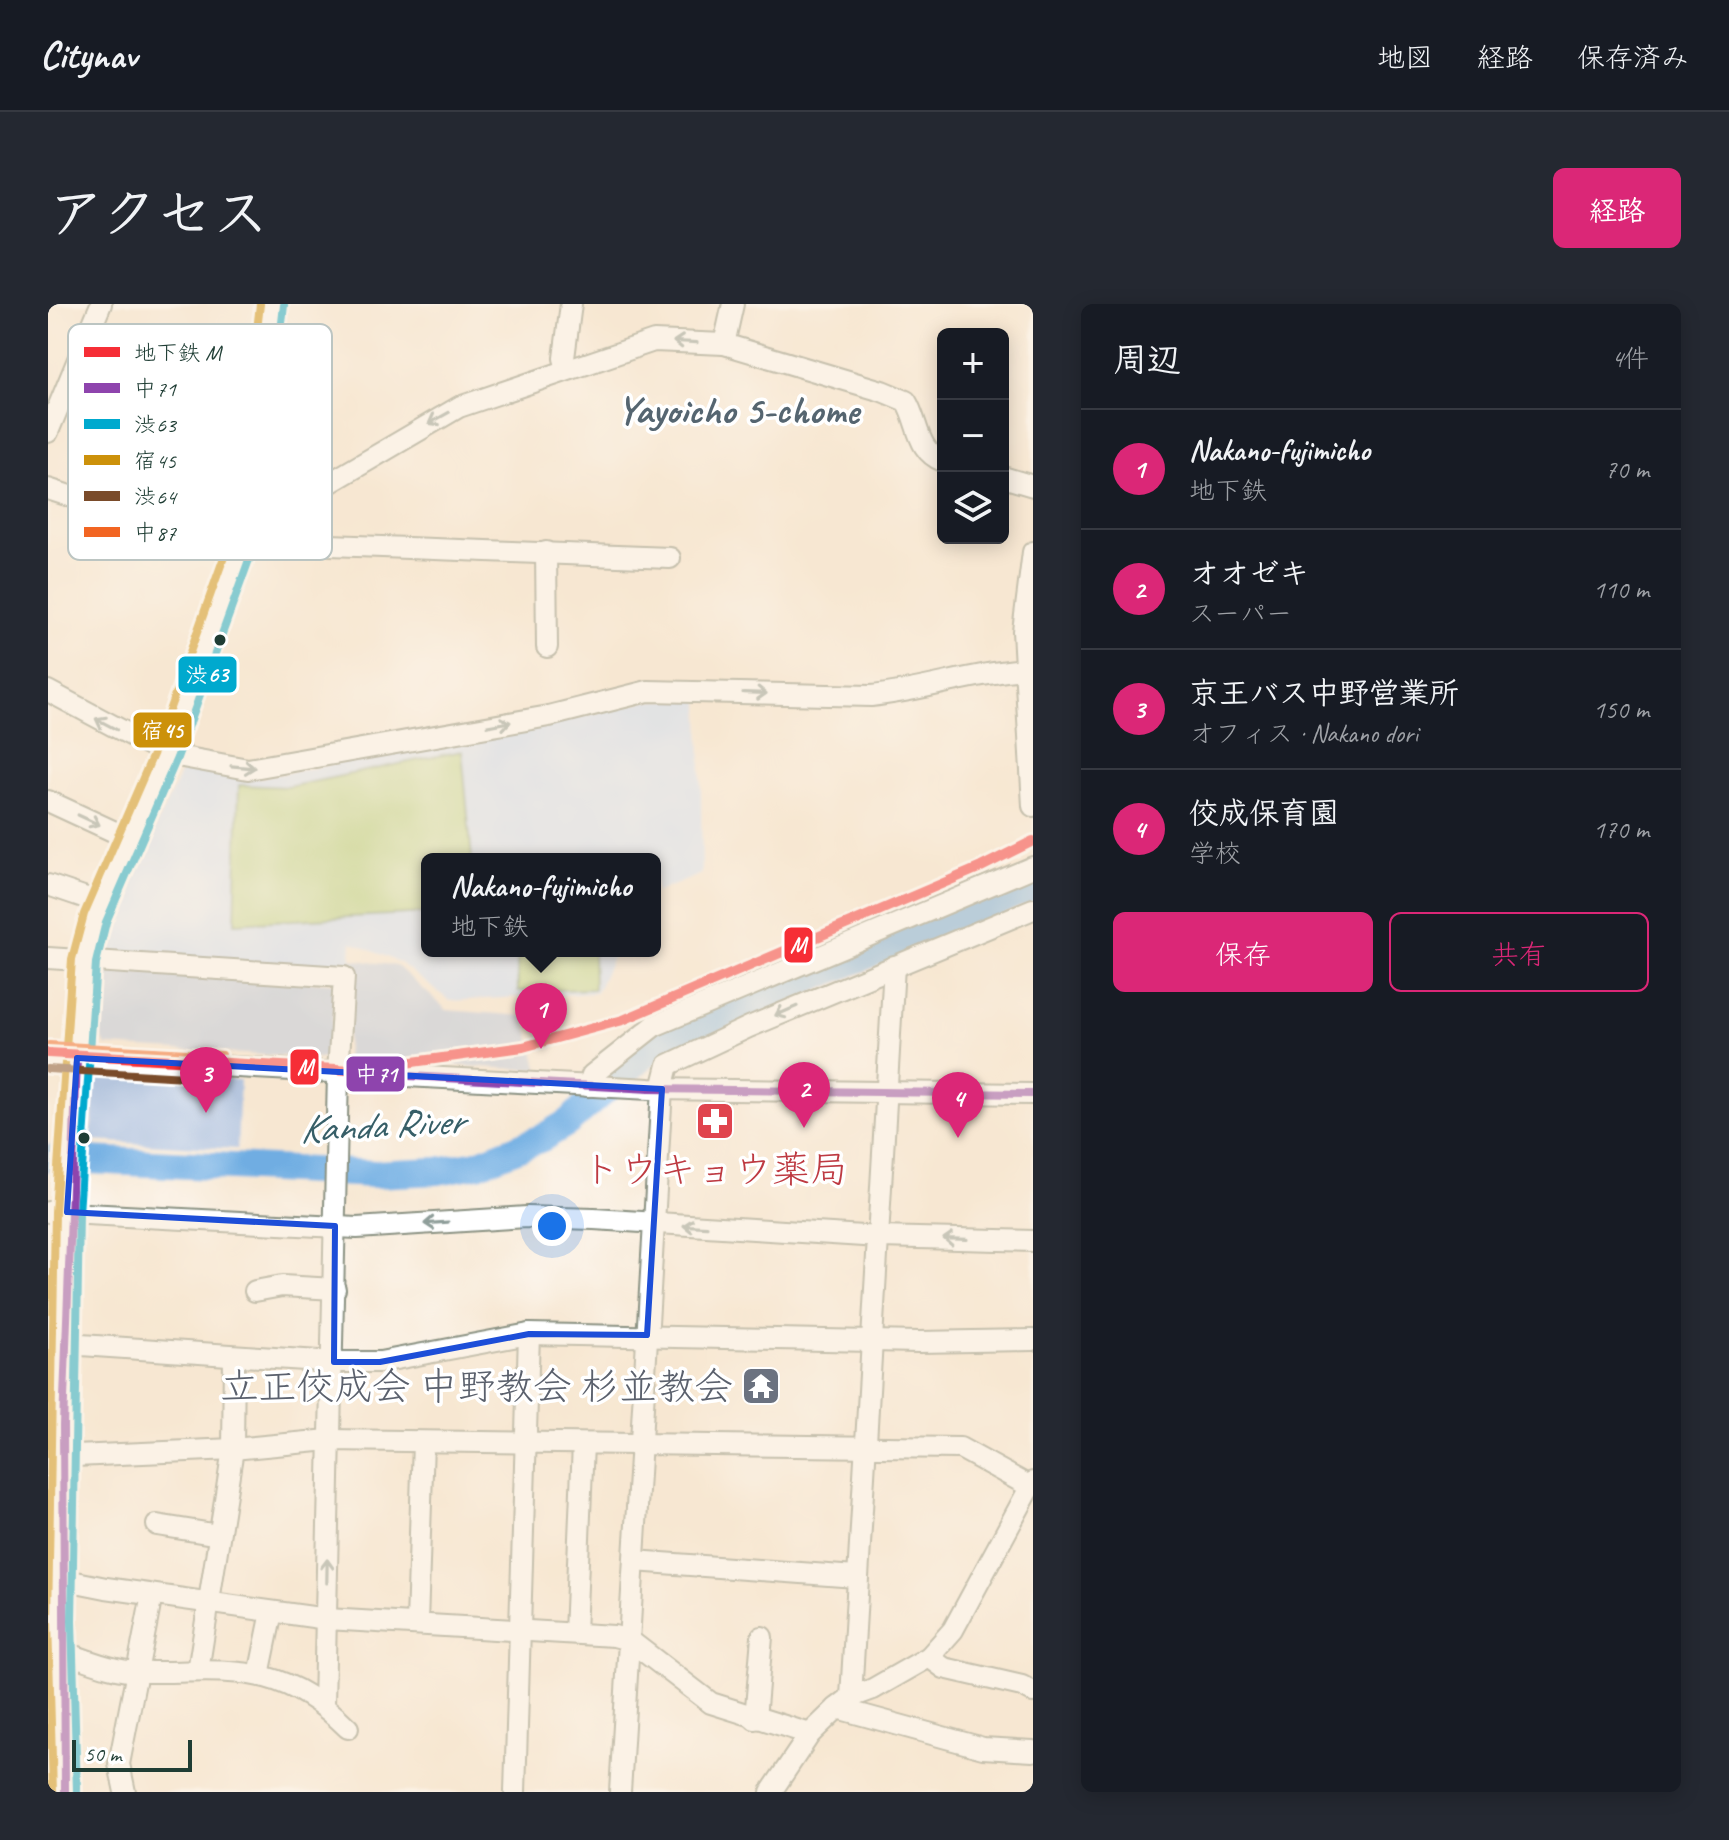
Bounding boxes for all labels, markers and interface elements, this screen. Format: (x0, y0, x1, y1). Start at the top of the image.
text: Citynav (40, 32, 137, 79)
text: 地図 (1377, 40, 1433, 75)
text: 経路 (1477, 40, 1533, 75)
text: 保存済み (1577, 40, 1689, 75)
button: 経路 (1553, 168, 1681, 248)
text: アクセス (48, 178, 269, 249)
legend (68, 324, 332, 560)
map controls (937, 328, 1009, 544)
button: + (937, 328, 1009, 400)
one-way arrow (672, 334, 699, 349)
text: 周辺 (1113, 338, 1181, 381)
text: 地下鉄 M (134, 339, 223, 367)
text: 4件 (1611, 342, 1649, 375)
text: 中71 (134, 375, 177, 403)
district label: Yayoicho 5-chome (617, 385, 861, 435)
button: − (937, 400, 1009, 472)
text: 渋63 (134, 411, 178, 439)
one-way arrow (428, 411, 452, 427)
text: Nakano-fujimicho (1189, 431, 1370, 469)
text: 宿45 (134, 447, 177, 475)
text: 1 (1133, 453, 1145, 486)
text: 70 m (1605, 453, 1649, 486)
button: layers (937, 472, 1009, 544)
text: 地下鉄 (1189, 474, 1267, 507)
text: 渋64 (134, 483, 178, 511)
text: 中87 (134, 519, 177, 547)
text: オオゼキ (1189, 554, 1309, 592)
text: 2 (1133, 573, 1145, 606)
text: 110 m (1593, 573, 1649, 606)
text: スーパー (1189, 597, 1292, 630)
unlabelled marker (212, 632, 228, 648)
line badge: 渋63 (177, 655, 238, 694)
text: 渋63 (186, 661, 230, 689)
text: 京王バス中野営業所 (1189, 674, 1459, 712)
one-way arrow (741, 685, 768, 700)
text: 3 (1133, 693, 1145, 726)
text: 150 m (1593, 693, 1649, 726)
line badge: 宿45 (132, 711, 193, 749)
one-way arrow (95, 716, 119, 731)
one-way arrow (485, 716, 511, 731)
text: 宿45 (141, 717, 185, 745)
text: オフィス · Nakano dori (1189, 717, 1418, 750)
one-way arrow (229, 760, 256, 775)
text: 佼成保育園 (1189, 794, 1339, 832)
one-way arrow (76, 813, 100, 828)
text: 4 (1133, 813, 1145, 846)
text: 170 m (1593, 813, 1649, 846)
text: 学校 (1189, 837, 1241, 870)
popup (421, 853, 661, 957)
text: Nakano-fujimicho (451, 867, 631, 905)
text: 地下鉄 (451, 910, 529, 943)
button: 保存 (1113, 912, 1373, 992)
button: 共有 (1389, 912, 1649, 992)
line badge: M (783, 926, 814, 964)
text: M (790, 932, 809, 960)
pin: 1 (515, 983, 567, 1049)
one-way arrow (775, 1004, 799, 1019)
pin: 3 (180, 1047, 232, 1113)
line badge: M (289, 1048, 320, 1086)
text: M (297, 1054, 316, 1082)
line badge: 中71 (345, 1055, 406, 1093)
text: 中71 (355, 1061, 399, 1089)
pin: 2 (778, 1062, 830, 1128)
pin: 4 (932, 1072, 984, 1138)
water label: Kanda River (298, 1095, 471, 1154)
pharmacy icon: トウキョウ薬局 (694, 1100, 736, 1142)
unlabelled marker (76, 1130, 92, 1146)
place label: トウキョウ薬局 (582, 1146, 848, 1193)
your location (532, 1206, 572, 1246)
one-way arrow (423, 1216, 450, 1231)
one-way arrow (682, 1219, 709, 1234)
one-way arrow (942, 1231, 969, 1247)
place label: 立正佼成会 中野教会 杉並教会 (221, 1363, 733, 1410)
temple icon: 立正佼成会 中野教会 杉並教会 (740, 1365, 782, 1407)
one-way arrow (320, 1558, 335, 1585)
scale bar (72, 1736, 192, 1772)
text: 50 m (84, 1740, 121, 1768)

